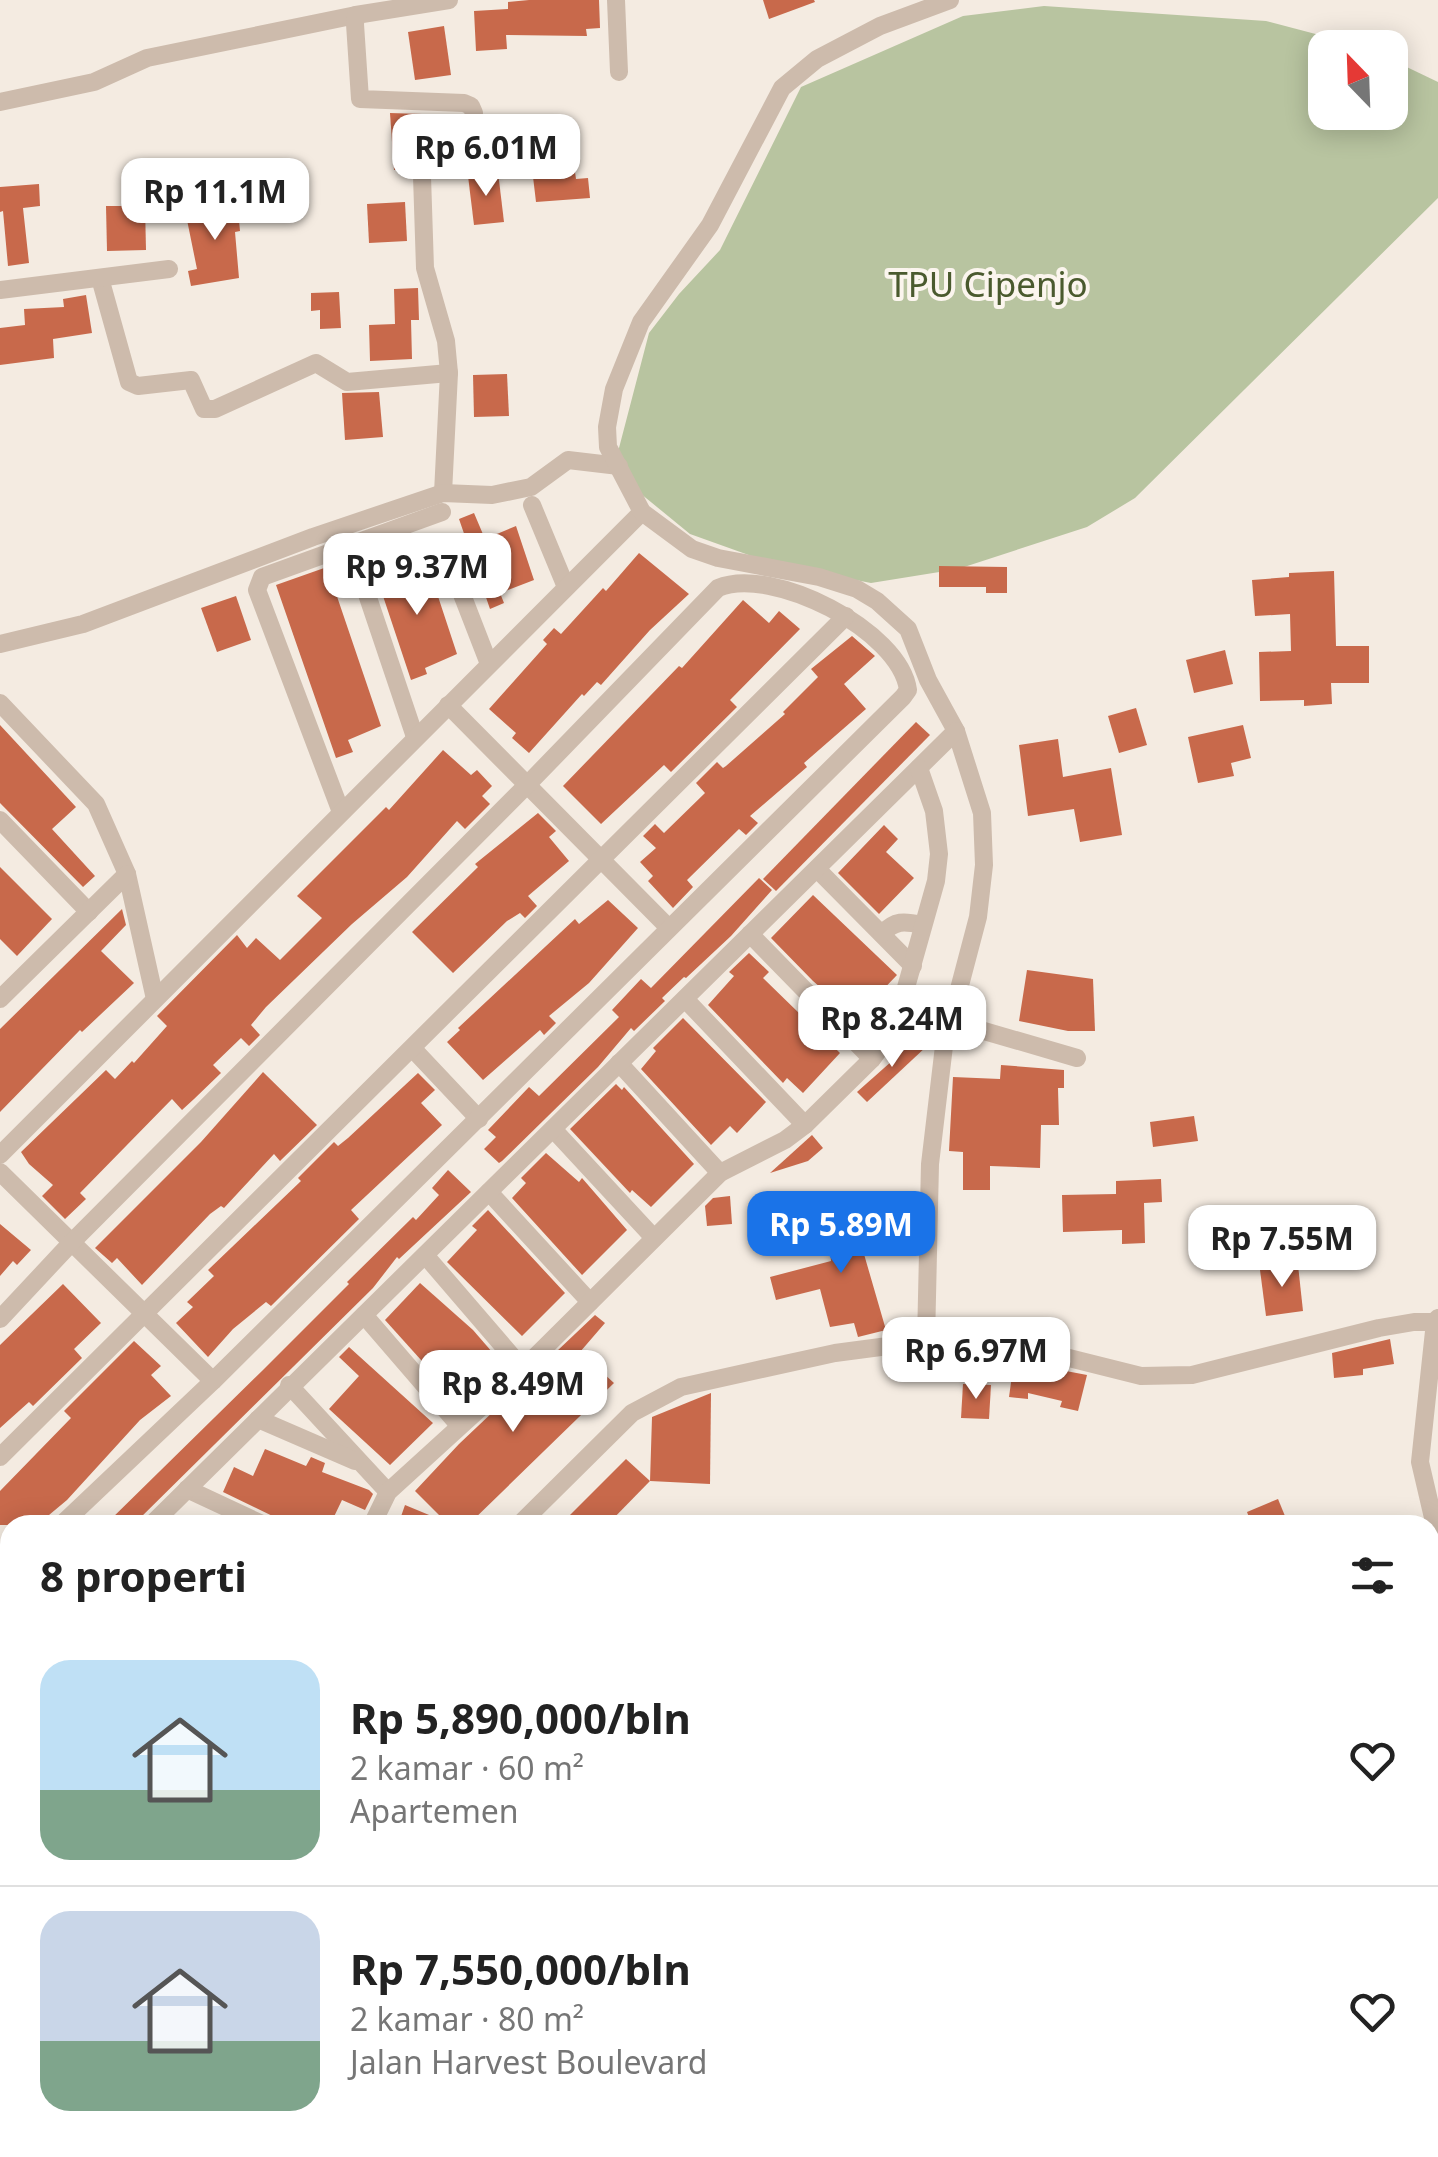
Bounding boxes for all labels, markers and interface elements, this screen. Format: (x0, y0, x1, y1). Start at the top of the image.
north arrow (1308, 30, 1408, 130)
map controls (1308, 30, 1408, 130)
pin: Rp 6.01M (383, 114, 589, 199)
text: Rp 6.01M (414, 125, 558, 168)
pin: Rp 11.1M (112, 158, 318, 243)
text: Rp 11.1M (143, 169, 287, 212)
park label: TPU Cipenjo (888, 260, 1088, 307)
pin: Rp 9.37M (314, 533, 520, 618)
text: Rp 9.37M (345, 544, 489, 587)
pin: Rp 8.24M (789, 985, 995, 1070)
text: Rp 8.24M (820, 996, 964, 1039)
pin: Rp 5.89M (738, 1191, 944, 1276)
text: Rp 5.89M (769, 1202, 913, 1245)
pin: Rp 7.55M (1179, 1205, 1385, 1290)
text: Rp 7.55M (1210, 1216, 1354, 1259)
pin: Rp 6.97M (873, 1317, 1079, 1402)
text: Rp 6.97M (904, 1328, 1048, 1371)
pin: Rp 8.49M (410, 1350, 616, 1435)
text: Rp 8.49M (441, 1361, 585, 1404)
text: 8 properti (40, 1547, 247, 1604)
icon: filters (1345, 1548, 1400, 1603)
text: Rp 5,890,000/bln (350, 1689, 691, 1746)
icon: home (120, 1700, 240, 1820)
icon: heart (1345, 1733, 1400, 1788)
text: 2 kamar · 60 m² (350, 1746, 584, 1789)
text: Apartemen (350, 1789, 519, 1832)
text: Rp 7,550,000/bln (350, 1940, 691, 1997)
icon: home (120, 1951, 240, 2071)
icon: heart (1345, 1984, 1400, 2039)
text: 2 kamar · 80 m² (350, 1997, 584, 2040)
text: Jalan Harvest Boulevard (350, 2040, 707, 2083)

